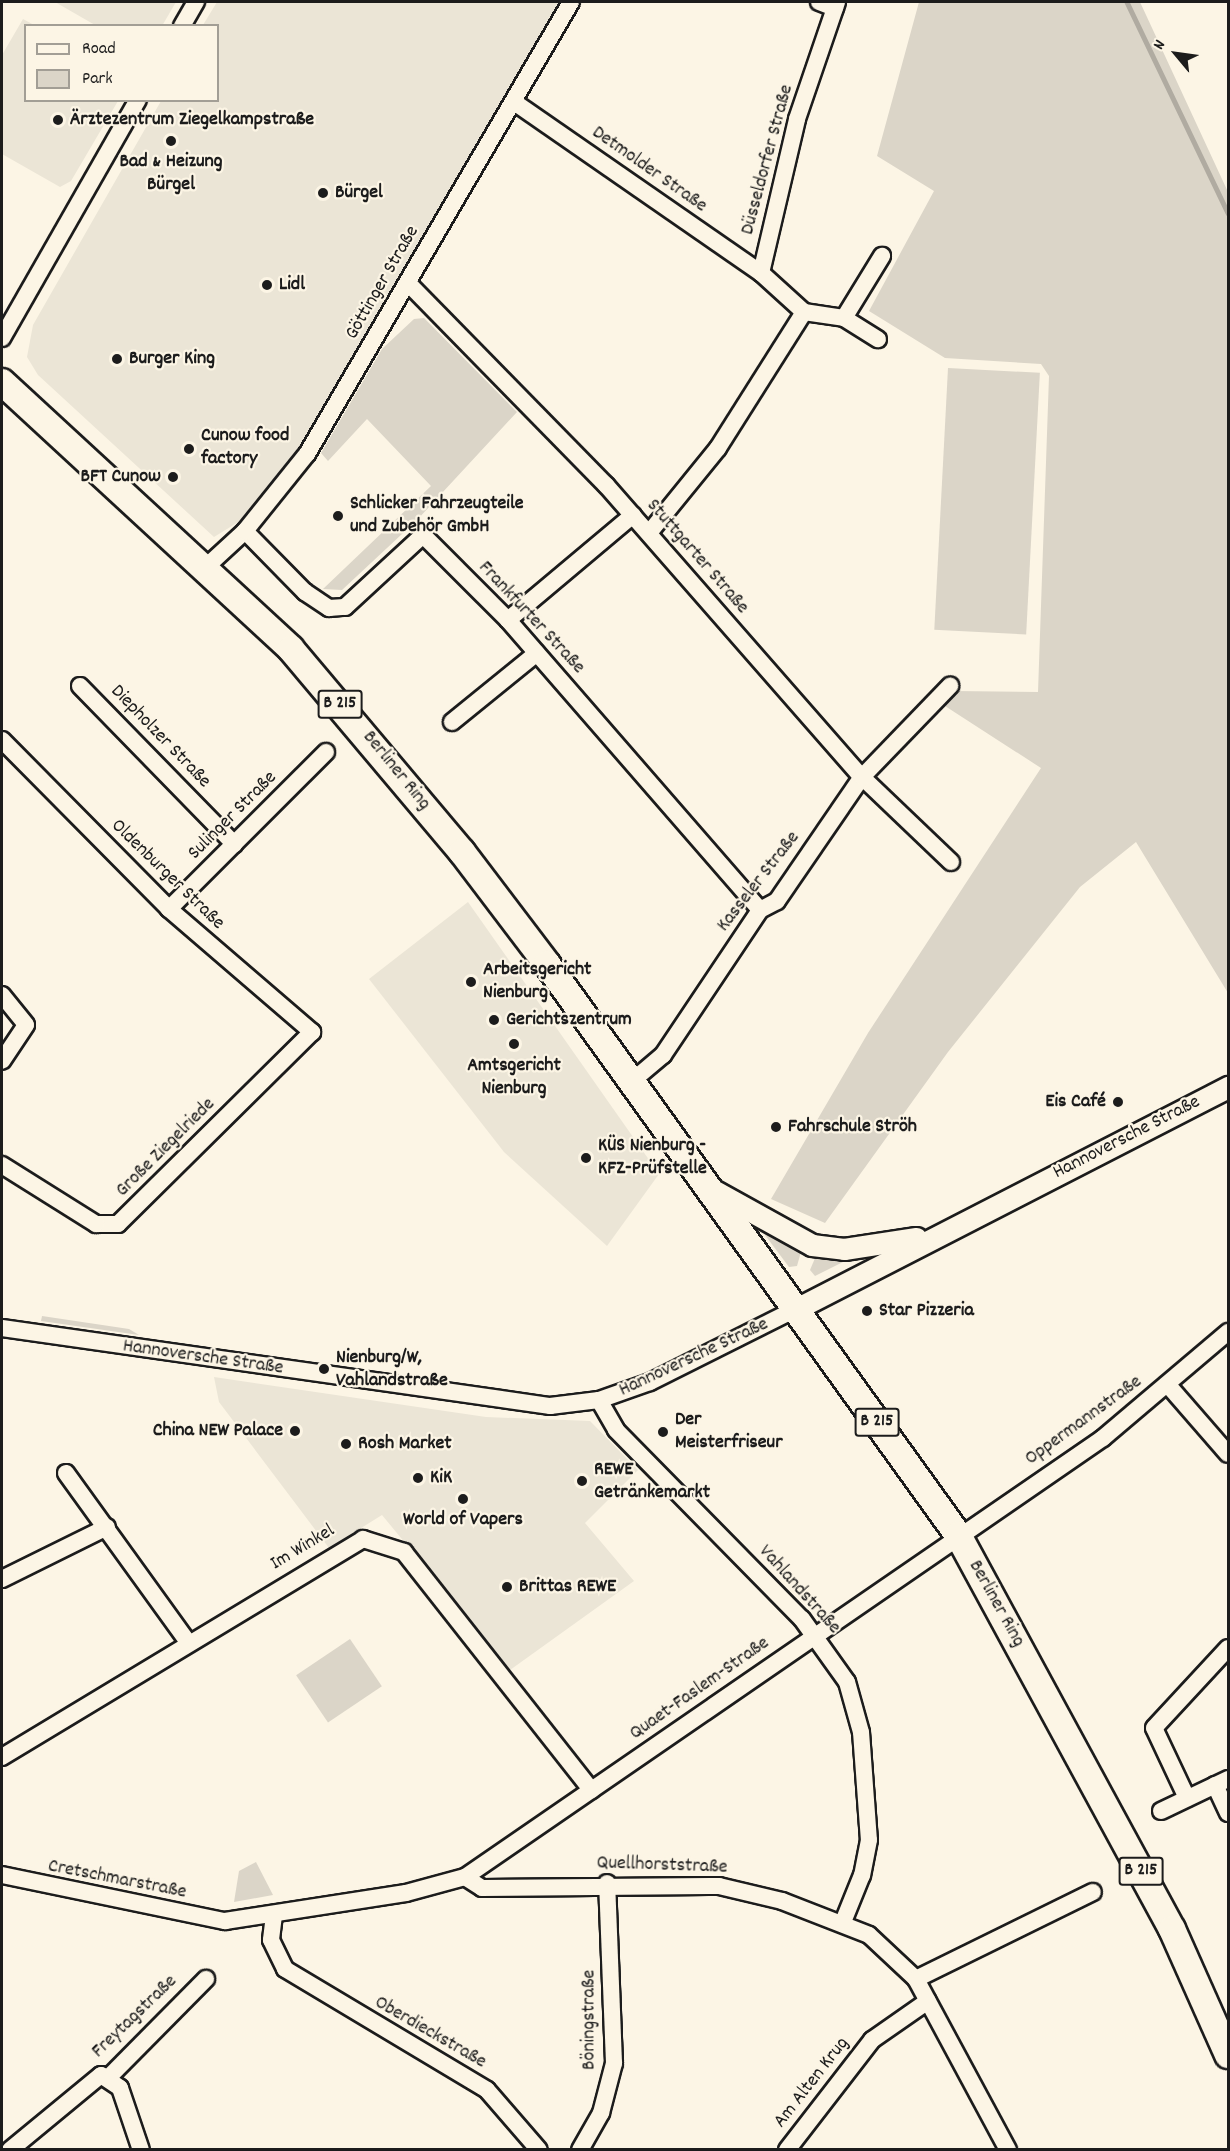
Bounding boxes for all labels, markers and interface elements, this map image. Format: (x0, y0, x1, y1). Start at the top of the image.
legend (24, 24, 219, 102)
north arrow (1146, 24, 1206, 84)
text: N (1148, 36, 1172, 54)
text: Road (82, 37, 116, 62)
text: Park (82, 67, 113, 92)
street label: Düsseldorfer Straße (736, 82, 800, 238)
place label: Ärztezentrum Ziegelkampstraße (70, 108, 314, 132)
marker: Ärztezentrum Ziegelkampstraße (51, 113, 65, 127)
street label: Detmolder Straße (587, 121, 711, 219)
marker: Bad & Heizung Bürgel (164, 134, 178, 148)
place label: Bad & Heizung Bürgel (119, 150, 223, 197)
place label: Bürgel (335, 181, 383, 205)
marker: Bürgel (316, 186, 330, 200)
street label: Göttinger Straße (341, 222, 425, 344)
place label: Lidl (279, 273, 305, 297)
marker: Lidl (260, 278, 274, 292)
place label: Burger King (129, 347, 215, 371)
marker: Burger King (110, 352, 124, 366)
place label: Cunow food factory (201, 425, 289, 472)
marker: Cunow food factory (182, 442, 196, 456)
place label: BFT Cunow (81, 465, 161, 489)
marker: BFT Cunow (166, 470, 180, 484)
place label: Schlicker Fahrzeugteile und Zubehör GmbH (350, 492, 524, 539)
street label: Stuttgarter Straße (641, 495, 753, 619)
marker: Schlicker Fahrzeugteile und Zubehör GmbH (331, 509, 345, 523)
street label: Frankfurter Straße (473, 557, 589, 679)
street label: Diepholzer Straße (105, 680, 215, 794)
road number: B 215 (318, 689, 362, 719)
street label: Berliner Ring (357, 726, 435, 816)
street label: Sulinger Straße (184, 767, 282, 865)
street label: Oldenburger Straße (105, 815, 229, 935)
street label: Kasseler Straße (712, 827, 806, 937)
place label: Arbeitsgericht Nienburg (483, 958, 591, 1005)
marker: Arbeitsgericht Nienburg (464, 975, 478, 989)
place label: Gerichtszentrum (506, 1008, 632, 1032)
marker: Gerichtszentrum (487, 1013, 501, 1027)
marker: Amtsgericht Nienburg (507, 1037, 521, 1051)
place label: Amtsgericht Nienburg (467, 1054, 561, 1101)
place label: Eis Café (1045, 1090, 1106, 1114)
street label: Hannoversche Straße (1049, 1091, 1205, 1185)
street label: Große Ziegelriede (111, 1093, 221, 1203)
marker: Eis Café (1111, 1095, 1125, 1109)
place label: Fahrschule Ströh (788, 1115, 917, 1139)
marker: Fahrschule Ströh (769, 1120, 783, 1134)
place label: KÜS Nienburg - KFZ-Prüfstelle (598, 1134, 707, 1181)
marker: KÜS Nienburg - KFZ-Prüfstelle (579, 1151, 593, 1165)
place label: Star Pizzeria (879, 1299, 974, 1323)
marker: Star Pizzeria (860, 1304, 874, 1318)
street label: Hannoversche Straße (616, 1313, 772, 1403)
street label: Hannoversche Straße (121, 1335, 285, 1381)
place label: Nienburg/W, Vahlandstraße (336, 1346, 448, 1393)
marker: Nienburg/W, Vahlandstraße (317, 1362, 331, 1376)
street label: Oppermannstraße (1021, 1371, 1147, 1471)
road number: B 215 (854, 1407, 900, 1437)
place label: Der Meisterfriseur (675, 1408, 783, 1455)
place label: China NEW Palace (153, 1419, 283, 1443)
marker: China NEW Palace (288, 1424, 302, 1438)
marker: Der Meisterfriseur (656, 1425, 670, 1439)
place label: Rosh Market (358, 1432, 452, 1456)
marker: Rosh Market (339, 1437, 353, 1451)
place label: REWE Getränkemarkt (594, 1458, 710, 1505)
place label: KiK (430, 1466, 452, 1490)
marker: KiK (411, 1471, 425, 1485)
marker: REWE Getränkemarkt (575, 1474, 589, 1488)
marker: World of Vapers (456, 1492, 470, 1506)
place label: World of Vapers (403, 1508, 523, 1532)
street label: Im Winkel (267, 1520, 339, 1576)
street label: Vahlandstraße (753, 1540, 845, 1640)
street label: Berliner Ring (962, 1556, 1030, 1652)
place label: Brittas REWE (519, 1575, 616, 1599)
marker: Brittas REWE (500, 1580, 514, 1594)
street label: Quaet-Faslem-Straße (626, 1632, 774, 1746)
street label: Quellhorststraße (596, 1852, 728, 1880)
street label: Cretschmarstraße (46, 1855, 188, 1905)
road number: B 215 (1118, 1856, 1164, 1886)
street label: Freytagstraße (87, 1970, 183, 2064)
street label: Böningstraße (578, 1970, 602, 2070)
street label: Oberdieckstraße (370, 1991, 490, 2075)
street label: Am Alten Krug (769, 2033, 855, 2133)

